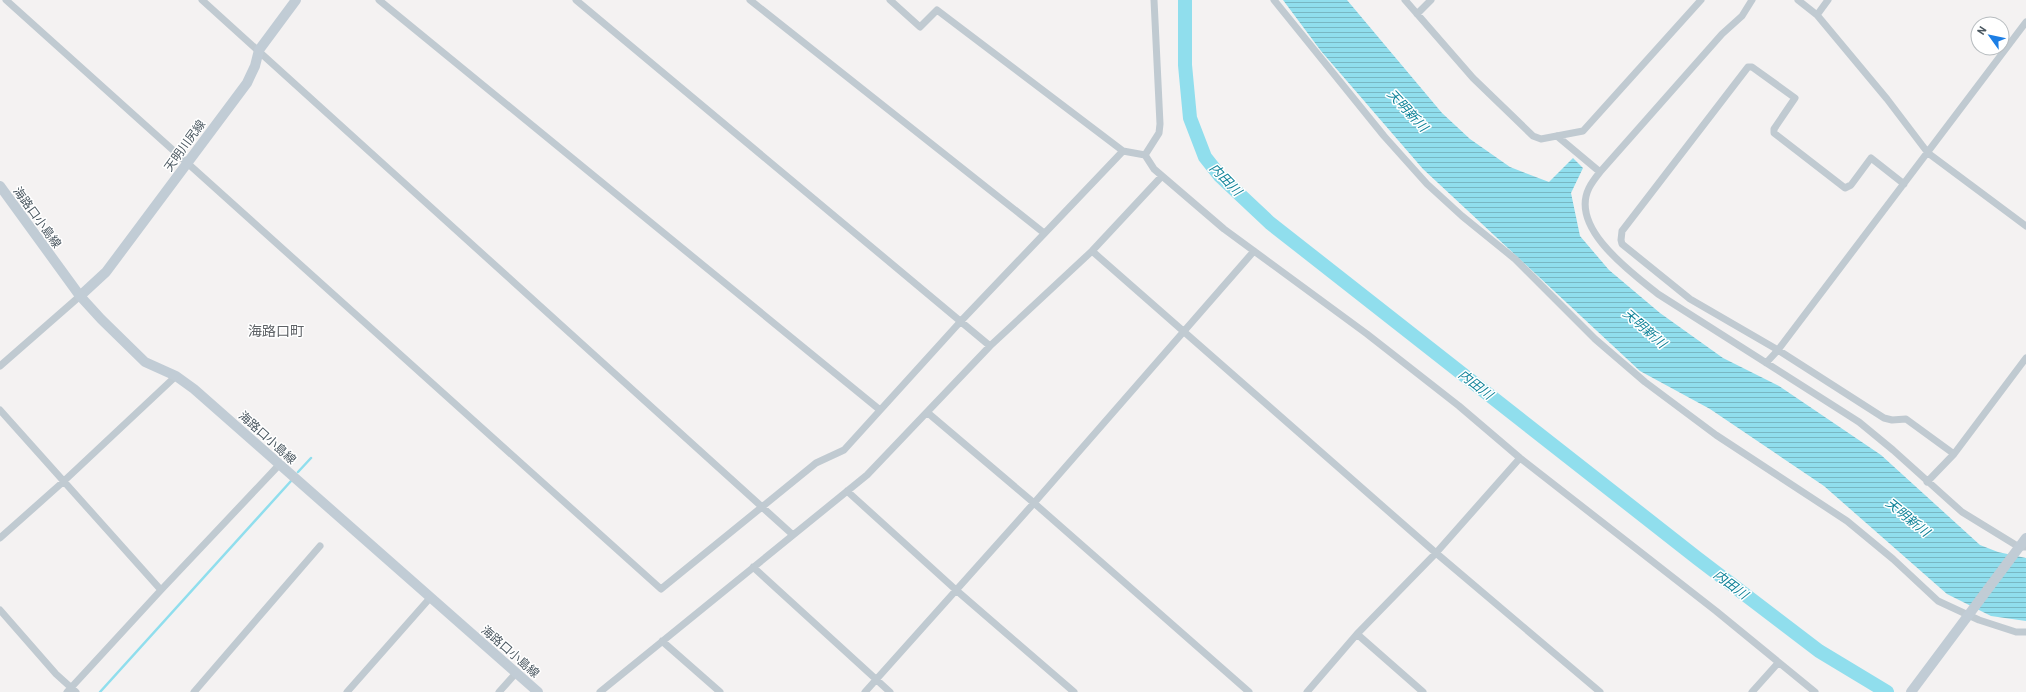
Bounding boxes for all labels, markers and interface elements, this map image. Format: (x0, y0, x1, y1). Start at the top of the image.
north arrow (1970, 16, 2010, 56)
text: N (1974, 24, 1989, 37)
water label: 天明新川 (1384, 86, 1433, 136)
street label: 天明川尻線 (161, 117, 207, 173)
water label: 内田川 (1207, 159, 1247, 200)
street label: 海路口小島線 (11, 184, 65, 250)
water label: 天明新川 (1620, 305, 1671, 352)
district label: 海路口町 (248, 322, 304, 339)
water label: 内田川 (1456, 366, 1498, 404)
street label: 海路口小島線 (237, 408, 299, 466)
water label: 天明新川 (1883, 494, 1935, 541)
water label: 内田川 (1711, 566, 1753, 603)
street label: 海路口小島線 (479, 622, 543, 680)

